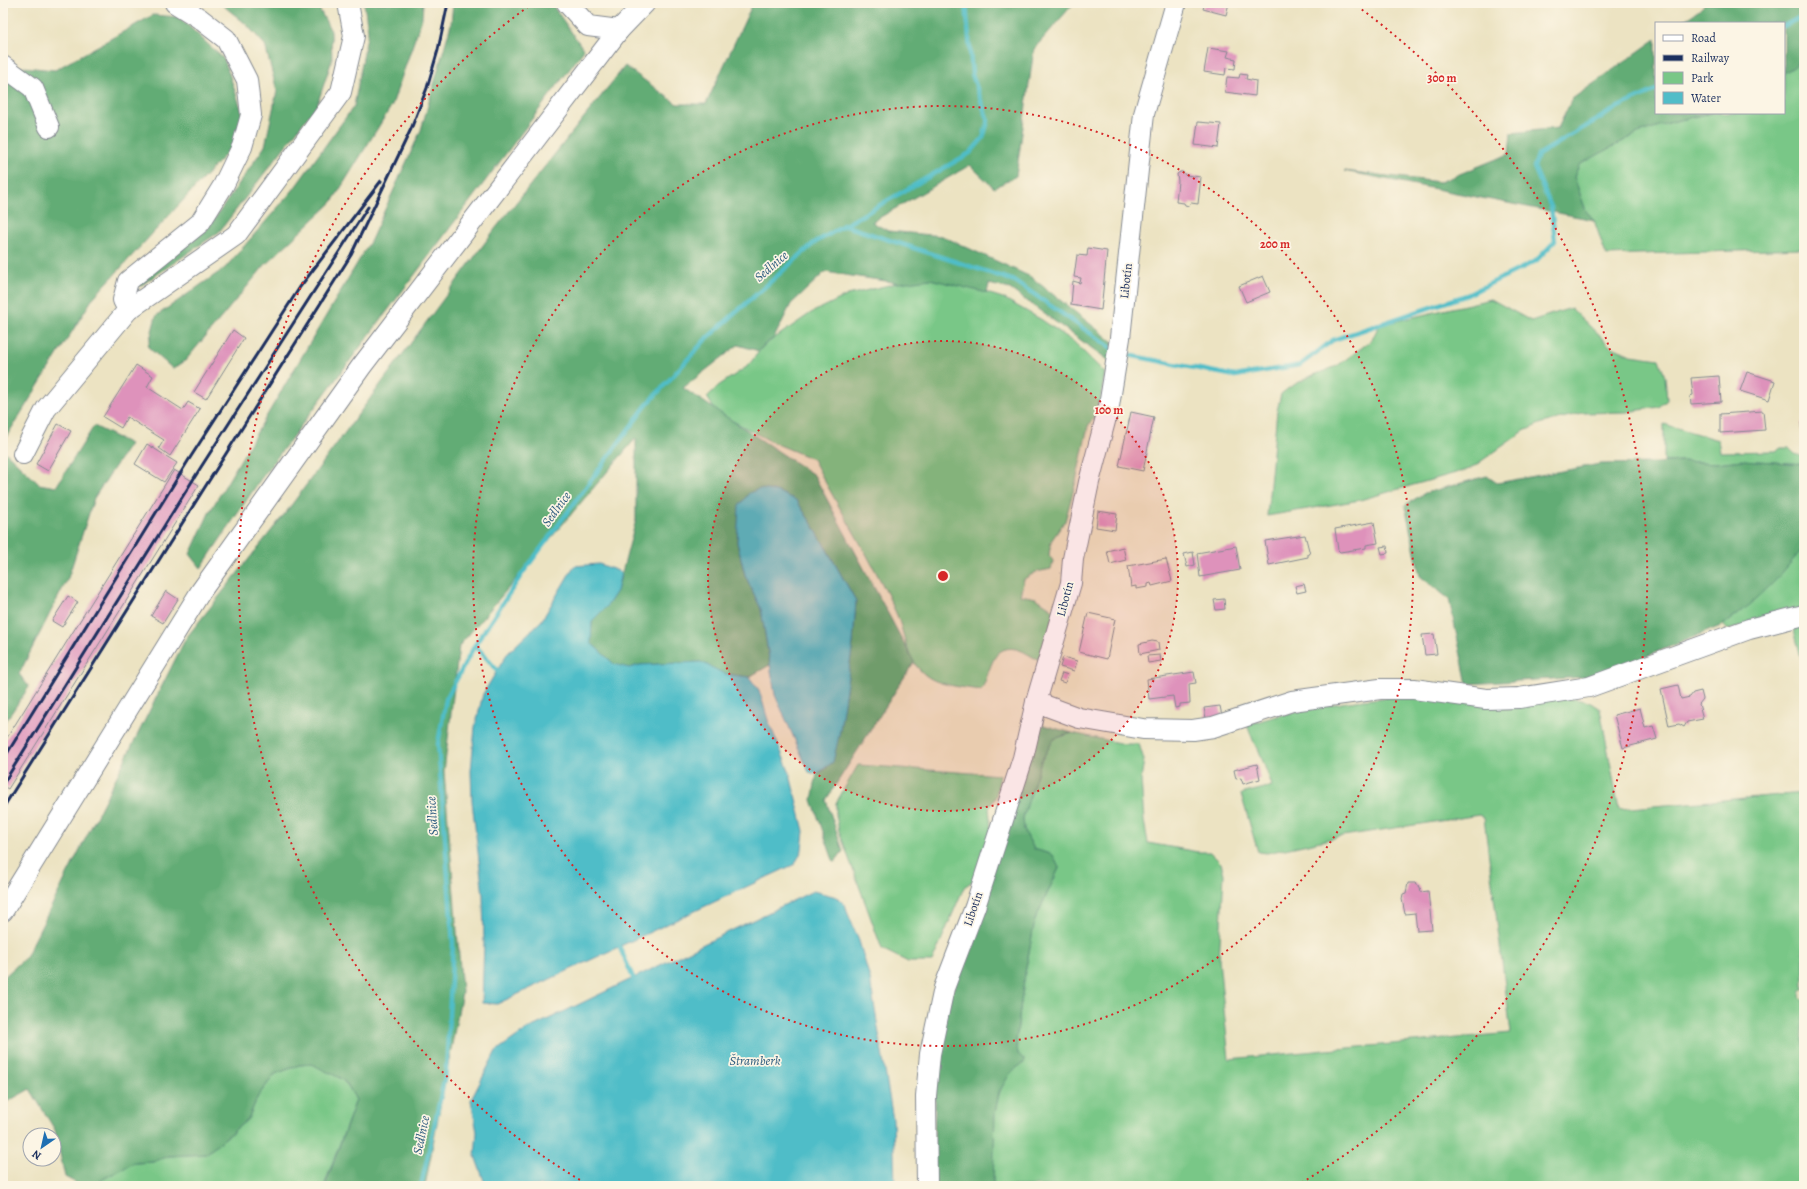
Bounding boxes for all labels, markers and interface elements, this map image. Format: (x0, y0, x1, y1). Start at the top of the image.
legend (1655, 22, 1785, 114)
text: Road (1691, 30, 1717, 46)
text: Railway (1691, 50, 1730, 66)
text: 300 m (1427, 70, 1457, 86)
text: Park (1691, 70, 1714, 86)
text: Water (1690, 90, 1721, 106)
text: 200 m (1260, 236, 1290, 252)
water label: Sedlnice (751, 247, 792, 285)
street label: Libotín (1116, 262, 1136, 299)
text: 100 m (1095, 402, 1123, 418)
water label: Sedlnice (538, 488, 575, 530)
centre of rings (936, 569, 950, 583)
street label: Libotín (1053, 579, 1077, 618)
water label: Sedlnice (422, 796, 442, 836)
street label: Libotín (960, 889, 986, 928)
water label: Štramberk (729, 1052, 781, 1069)
water label: Sedlnice (409, 1114, 433, 1156)
north arrow (22, 1127, 62, 1167)
text: N (29, 1146, 44, 1163)

